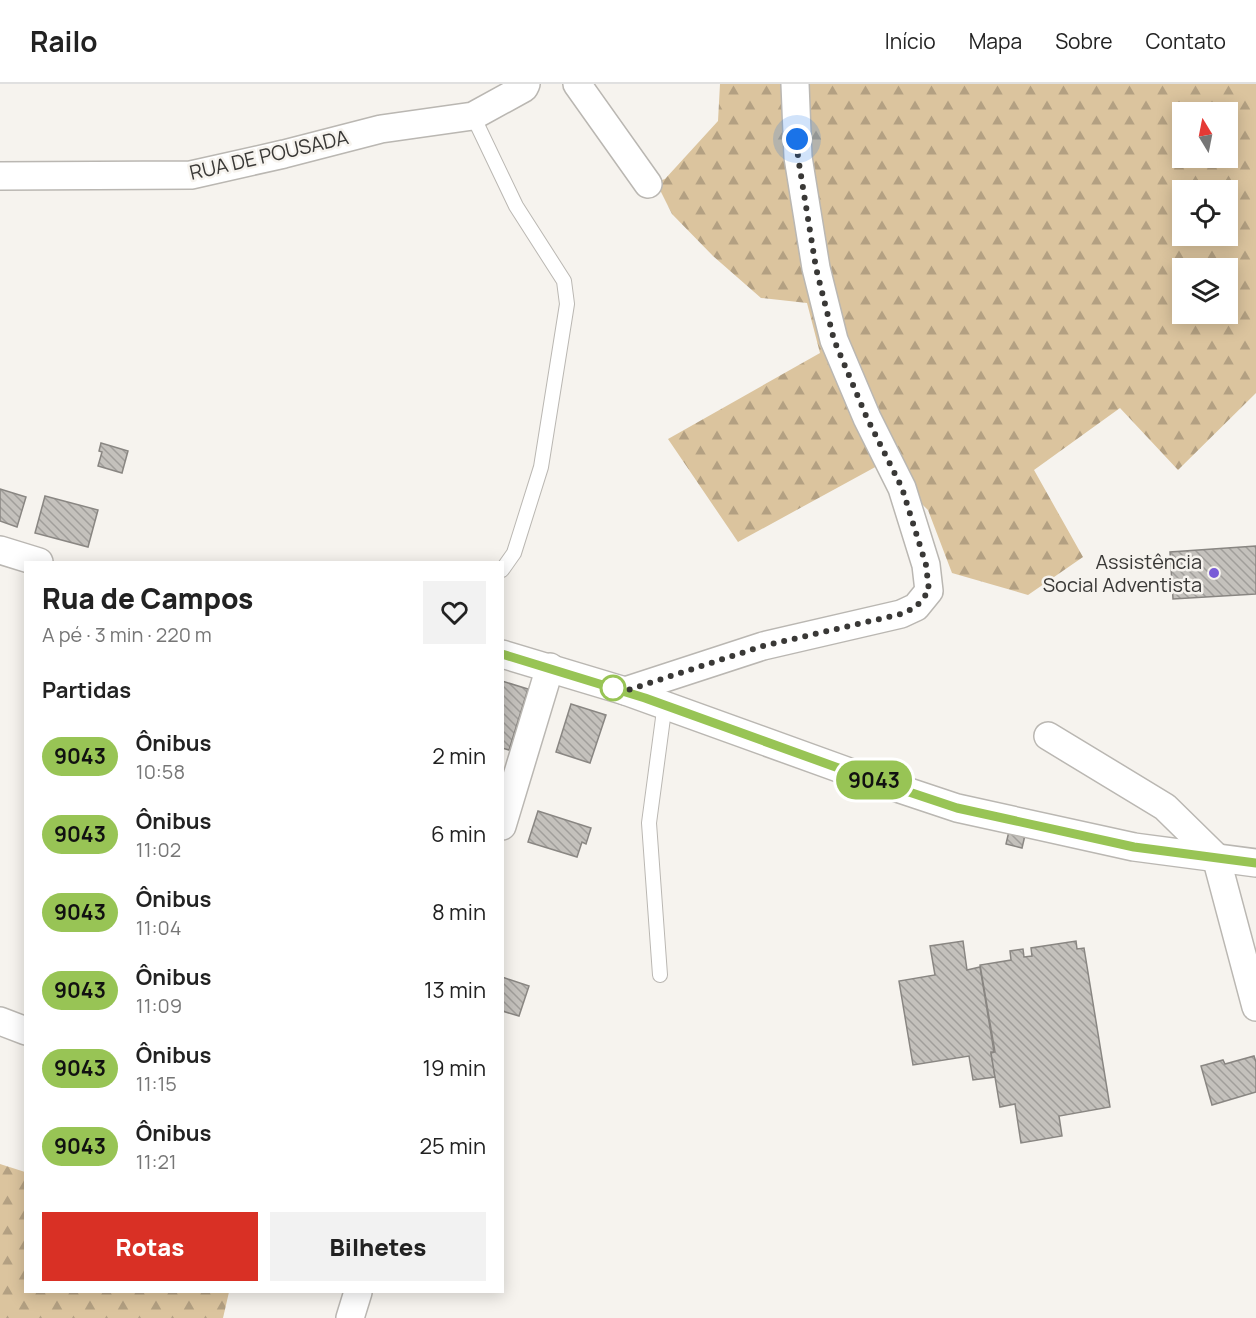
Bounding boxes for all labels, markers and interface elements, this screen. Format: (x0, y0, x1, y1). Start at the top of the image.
text: Railo (30, 22, 98, 60)
text: Início (885, 27, 936, 55)
text: Mapa (969, 27, 1022, 55)
text: Sobre (1055, 27, 1113, 55)
text: Contato (1146, 27, 1226, 55)
north arrow (1172, 102, 1238, 168)
map controls (1172, 102, 1238, 324)
street label: RUA DE POUSADA (187, 123, 351, 186)
your location (782, 124, 812, 154)
button: locate (1172, 180, 1238, 246)
button: layers (1172, 258, 1238, 324)
place label: Assistência Social Adventista (1043, 548, 1202, 598)
marker: Assistência Social Adventista (1207, 566, 1221, 580)
text: Rua de Campos (42, 579, 253, 617)
button: heart (423, 581, 486, 644)
text: A pé · 3 min · 220 m (42, 621, 212, 648)
text: Partidas (42, 675, 131, 705)
unlabelled marker (600, 675, 626, 701)
text: Ônibus (136, 728, 212, 758)
text: 2 min (432, 741, 486, 771)
text: 9043 (54, 742, 106, 770)
text: 10:58 (136, 758, 185, 785)
line badge: 9043 (832, 760, 916, 800)
text: 9043 (848, 766, 900, 794)
text: Ônibus (136, 806, 212, 836)
text: 6 min (431, 819, 486, 849)
text: 9043 (54, 820, 106, 848)
text: 11:02 (136, 836, 181, 863)
text: Ônibus (136, 884, 212, 914)
text: 8 min (432, 897, 486, 927)
text: 9043 (54, 898, 106, 926)
text: 11:04 (136, 914, 181, 941)
text: Ônibus (136, 962, 212, 992)
text: 13 min (424, 975, 486, 1005)
text: 9043 (54, 976, 106, 1004)
text: 11:09 (136, 992, 182, 1019)
text: Ônibus (136, 1040, 212, 1070)
text: 19 min (423, 1053, 486, 1083)
text: 9043 (54, 1054, 106, 1082)
text: 11:15 (136, 1070, 177, 1097)
text: Ônibus (136, 1118, 212, 1148)
text: 25 min (419, 1131, 486, 1161)
text: 9043 (54, 1132, 106, 1160)
text: 11:21 (136, 1148, 177, 1175)
button: Rotas (42, 1212, 258, 1281)
button: Bilhetes (270, 1212, 486, 1281)

